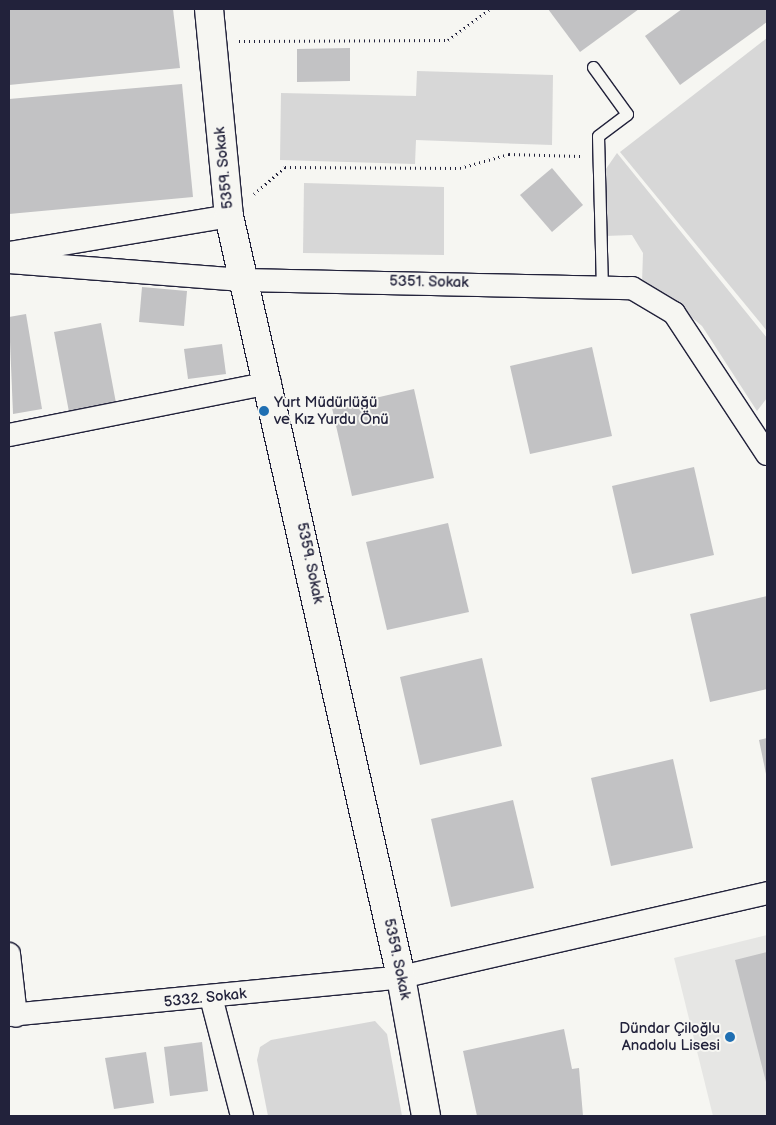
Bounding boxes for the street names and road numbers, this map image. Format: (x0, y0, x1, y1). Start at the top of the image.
street label: 5359. Sokak (211, 126, 237, 210)
street label: 5351. Sokak (389, 272, 469, 292)
street label: 5359. Sokak (293, 521, 327, 605)
street label: 5359. Sokak (380, 917, 414, 1001)
street label: 5332. Sokak (163, 985, 247, 1011)

